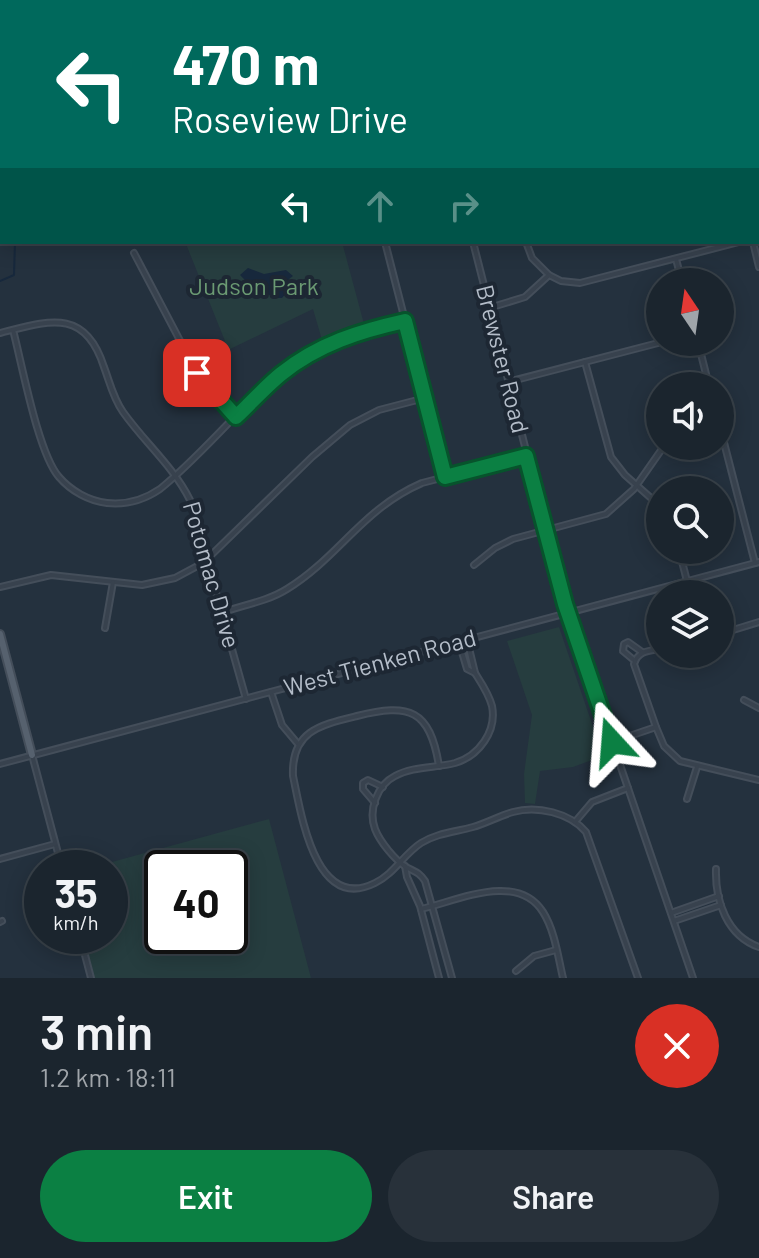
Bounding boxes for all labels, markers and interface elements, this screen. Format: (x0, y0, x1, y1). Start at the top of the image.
text: 470 m (172, 29, 320, 96)
icon: left (40, 32, 144, 136)
text: Roseview Drive (172, 97, 408, 140)
icon: left (274, 184, 318, 228)
icon: ahead (358, 184, 402, 228)
icon: right (442, 184, 486, 228)
north arrow (646, 268, 734, 356)
map controls (646, 268, 734, 668)
park label: Judson Park (189, 271, 319, 300)
street label: Brewster Road (471, 281, 536, 436)
pin (163, 339, 231, 407)
icon: arrive (175, 351, 219, 395)
button: sound (646, 372, 734, 460)
button: search (646, 476, 734, 564)
street label: Potomac Drive (178, 498, 247, 651)
button: layers (646, 580, 734, 668)
street label: West Tienken Road (280, 622, 479, 701)
position arrow (570, 700, 654, 784)
speed limit sign: 40 (144, 850, 248, 954)
text: 35 (54, 868, 98, 916)
text: km/h (53, 910, 99, 934)
text: 3 min (40, 1002, 153, 1060)
button: close (635, 1004, 719, 1088)
text: 1.2 km · 18:11 (40, 1061, 176, 1092)
button: Exit (40, 1150, 372, 1242)
button: Share (388, 1150, 719, 1242)

